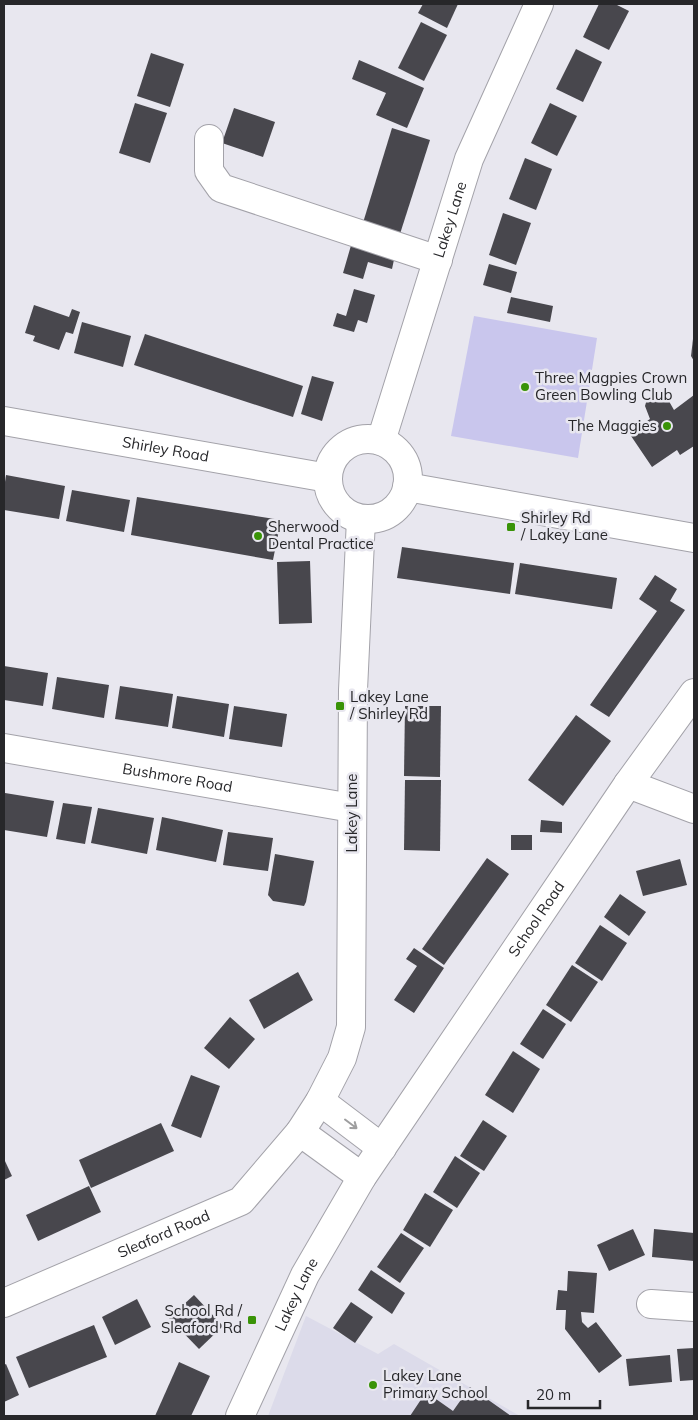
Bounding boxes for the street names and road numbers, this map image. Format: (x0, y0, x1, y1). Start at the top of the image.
street label: Lakey Lane (429, 179, 470, 260)
street label: Shirley Road (121, 432, 210, 466)
street label: Bushmore Road (121, 759, 234, 796)
street label: Lakey Lane (342, 774, 361, 852)
street label: School Road (504, 877, 568, 960)
street label: Sleaford Road (115, 1206, 213, 1262)
street label: Lakey Lane (271, 1254, 322, 1334)

